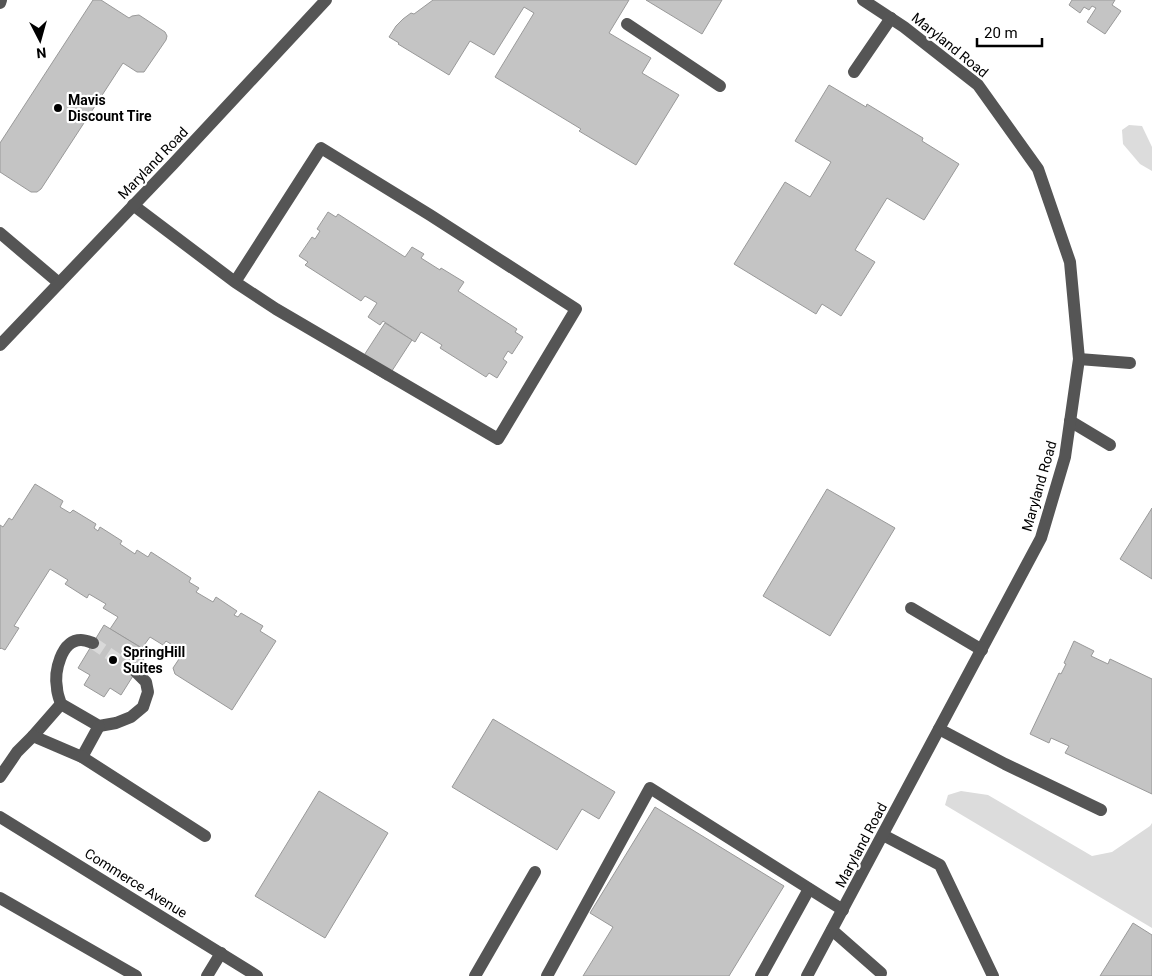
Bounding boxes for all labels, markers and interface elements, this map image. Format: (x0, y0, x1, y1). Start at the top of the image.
street label: Maryland Road (909, 9, 991, 81)
north arrow (15, 15, 65, 65)
scale bar (977, 15, 1042, 47)
text: 20 m (984, 24, 1018, 42)
text: N (36, 44, 47, 61)
place label: Mavis Discount Tire (68, 92, 152, 124)
marker: Mavis Discount Tire (52, 102, 64, 114)
street label: Maryland Road (115, 124, 191, 202)
street label: Maryland Road (1018, 439, 1060, 533)
place label: SpringHill Suites (123, 644, 185, 676)
marker: SpringHill Suites (107, 654, 119, 666)
street label: Maryland Road (832, 800, 890, 890)
street label: Commerce Avenue (82, 845, 190, 921)

